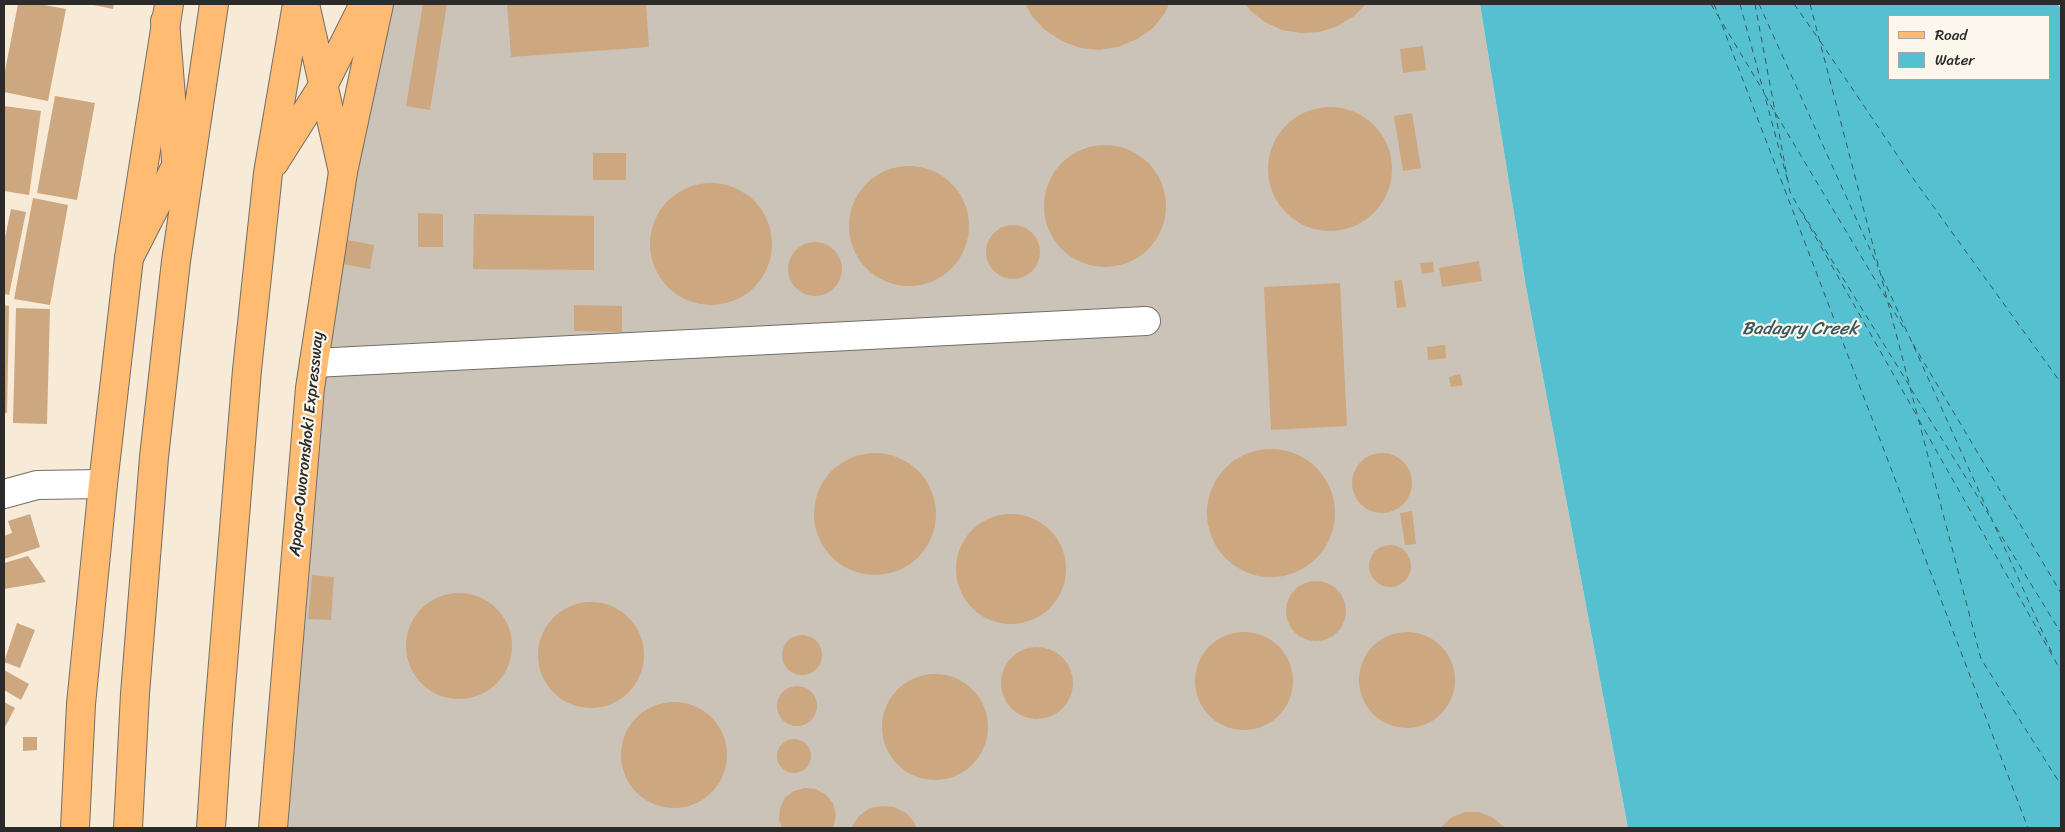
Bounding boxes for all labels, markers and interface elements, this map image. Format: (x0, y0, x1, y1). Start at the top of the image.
legend (1888, 15, 2050, 80)
text: Road (1935, 22, 1967, 48)
text: Water (1935, 47, 1975, 73)
water label: Badagry Creek (1742, 318, 1858, 340)
street label: Apapa-Oworonshoki Expressway (286, 331, 328, 557)

